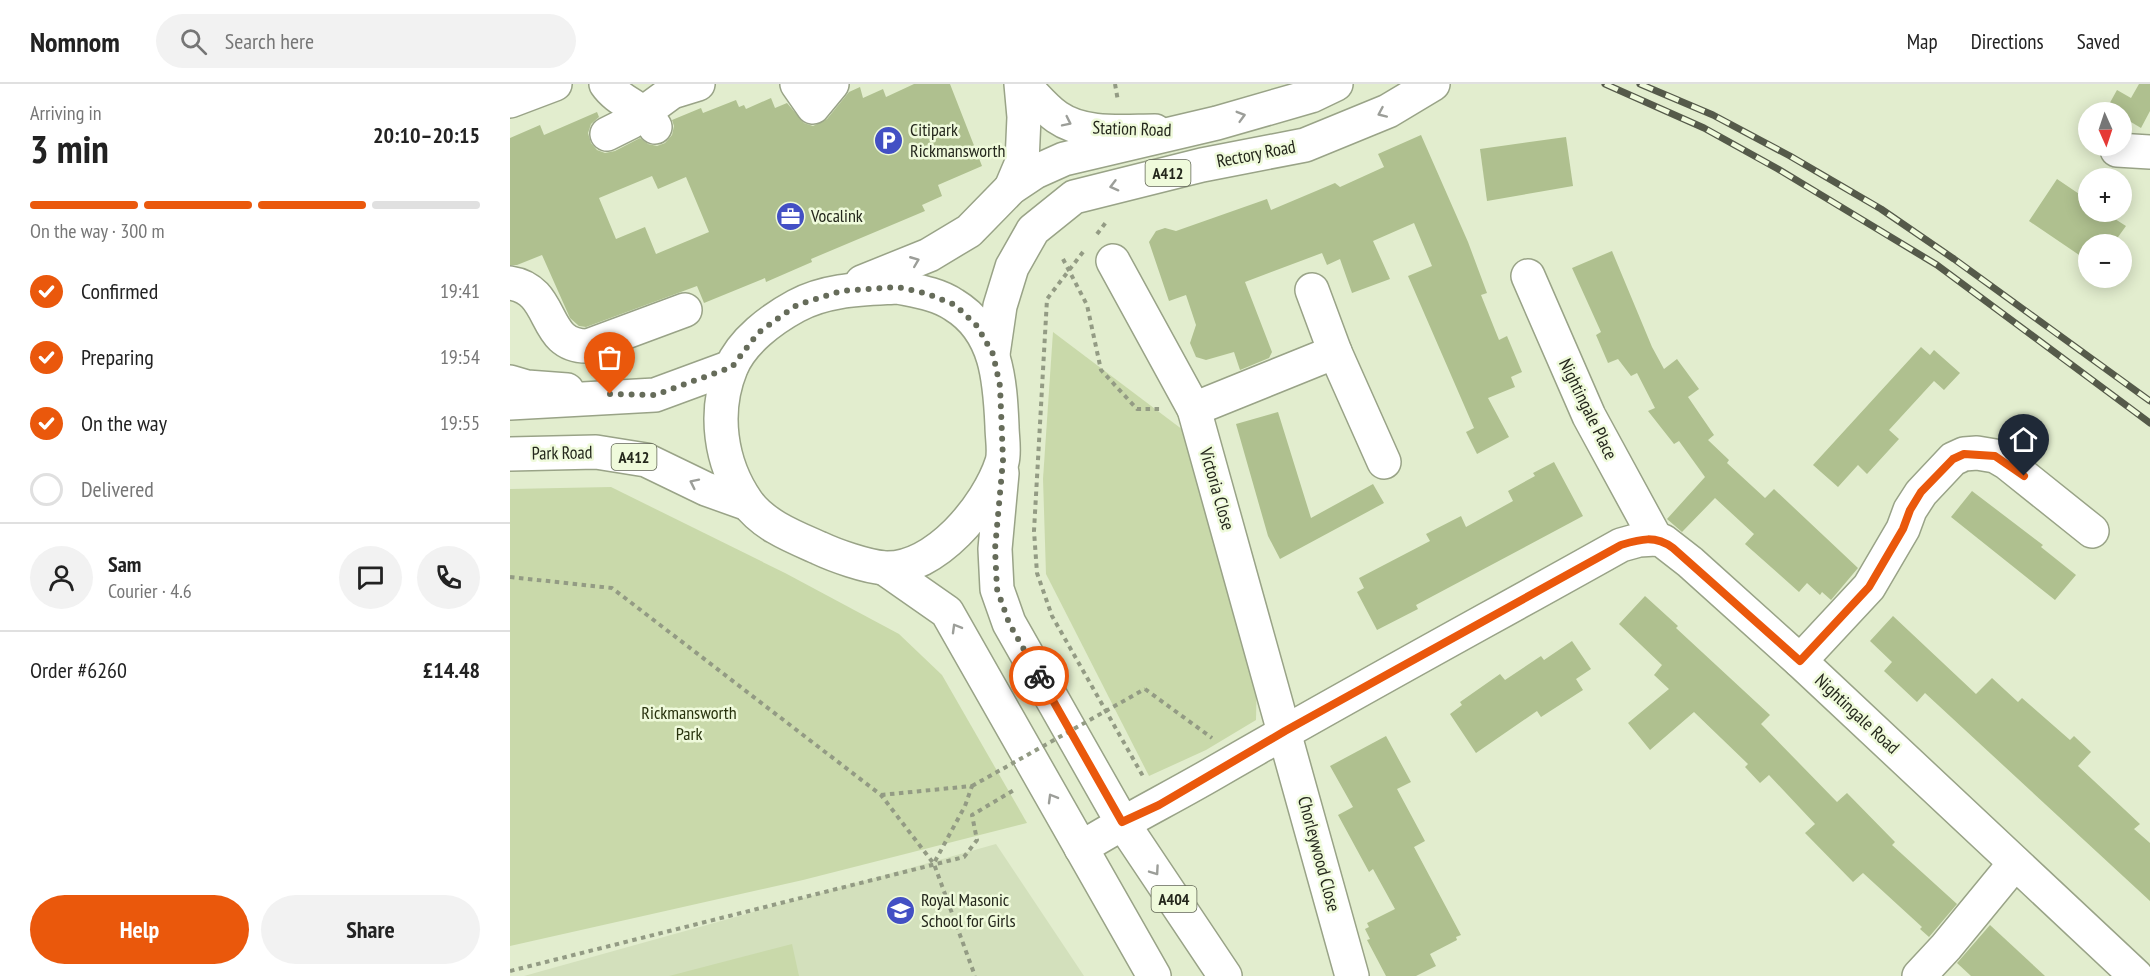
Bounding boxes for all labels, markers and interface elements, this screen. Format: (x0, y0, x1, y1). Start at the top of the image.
search box (156, 14, 576, 68)
text: Nomnom (30, 23, 120, 60)
icon: search (177, 25, 210, 58)
text: Search here (225, 27, 314, 55)
text: Map (1907, 28, 1938, 55)
text: Directions (1971, 28, 2044, 55)
text: Saved (2077, 28, 2120, 55)
text: Arriving in (30, 100, 102, 126)
north arrow (2078, 102, 2132, 156)
map controls (2078, 102, 2132, 288)
one-way arrow (1378, 106, 1389, 118)
one-way arrow (1236, 111, 1246, 123)
one-way arrow (1061, 115, 1072, 127)
street label: Station Road (1092, 116, 1172, 141)
place label: Citipark Rickmansworth (910, 118, 1005, 162)
text: 20:10–20:15 (373, 121, 480, 149)
text: 3 min (30, 123, 109, 174)
parking icon: Citipark Rickmansworth (873, 124, 905, 156)
street label: Rectory Road (1214, 135, 1297, 172)
road number: A412 (1146, 160, 1190, 186)
button: + (2078, 168, 2132, 222)
one-way arrow (1109, 179, 1120, 191)
office icon: Vocalink (774, 200, 806, 232)
place label: Vocalink (810, 204, 863, 227)
text: On the way · 300 m (30, 218, 165, 244)
button: − (2078, 234, 2132, 288)
one-way arrow (909, 256, 920, 268)
icon: check (30, 275, 63, 308)
text: Confirmed (81, 277, 158, 305)
text: 19:41 (440, 278, 480, 304)
pin (584, 332, 635, 394)
icon: check (30, 341, 63, 374)
icon: bag (593, 341, 626, 374)
text: Preparing (81, 343, 154, 371)
text: 19:54 (440, 344, 480, 370)
street label: Nightingale Place (1554, 355, 1623, 463)
icon: check (30, 407, 63, 440)
text: On the way (81, 409, 167, 437)
text: 19:55 (440, 410, 480, 436)
pin (1998, 414, 2049, 476)
icon: home (2007, 423, 2040, 456)
street label: Park Road (531, 440, 593, 465)
road number: A412 (612, 444, 656, 470)
street label: Victoria Close (1194, 444, 1240, 533)
text: Delivered (81, 475, 154, 503)
one-way arrow (689, 479, 700, 490)
button: person (30, 546, 93, 609)
button: chat (339, 546, 402, 609)
button: phone (417, 546, 480, 609)
text: Sam (108, 550, 141, 578)
text: Courier · 4.6 (108, 578, 192, 604)
one-way arrow (952, 624, 963, 634)
courier (1009, 646, 1069, 706)
text: Order #6260 (30, 656, 127, 684)
text: £14.48 (423, 656, 480, 684)
icon: bike (1023, 660, 1056, 693)
street label: Nightingale Road (1810, 669, 1904, 759)
park label: Rickmansworth Park (641, 701, 737, 745)
one-way arrow (1048, 793, 1059, 804)
street label: Chorleywood Close (1293, 794, 1346, 914)
one-way arrow (1148, 864, 1159, 875)
road number: A404 (1152, 886, 1196, 912)
place label: Royal Masonic School for Girls (921, 888, 1016, 932)
school or university icon: Royal Masonic School for Girls (884, 894, 916, 926)
button: Help (30, 895, 249, 964)
button: Share (261, 895, 480, 964)

